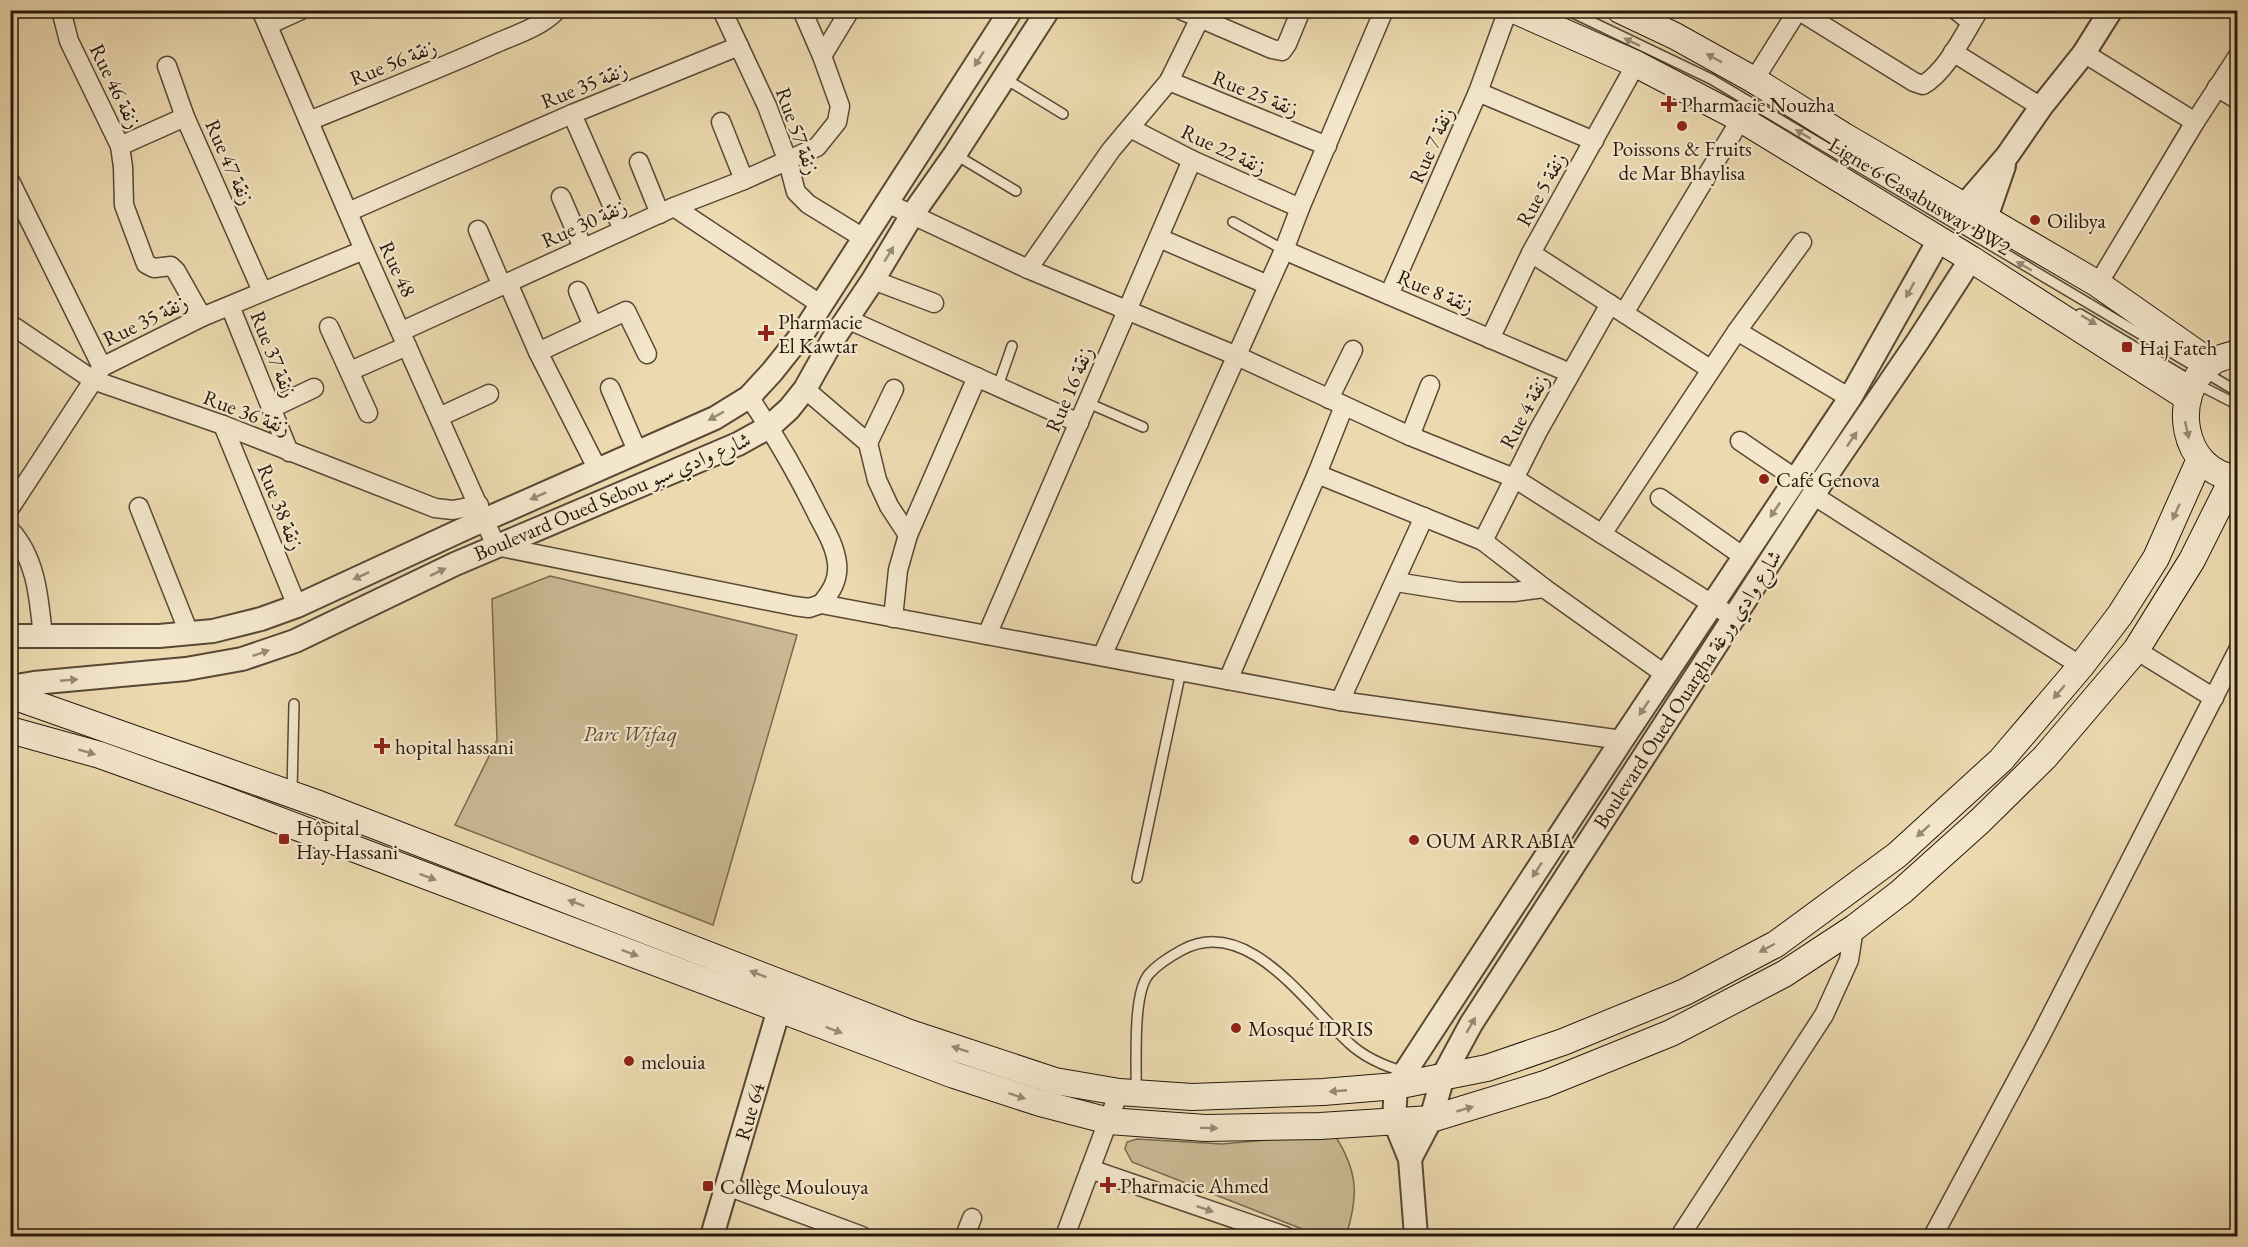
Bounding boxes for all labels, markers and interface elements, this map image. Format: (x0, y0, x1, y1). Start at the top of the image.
street label: Rue 56 زنقة (346, 32, 440, 92)
one-way arrow (1623, 37, 1640, 46)
street label: Rue 46 زنقة (84, 39, 148, 133)
one-way arrow (973, 51, 985, 67)
one-way arrow (1705, 53, 1722, 63)
street label: Rue 35 زنقة (537, 55, 631, 115)
street label: Rue 25 زنقة (1209, 63, 1303, 123)
street label: Rue 57 زنقة (770, 84, 826, 178)
place label: Pharmacie Nouzha (1681, 91, 1835, 118)
marker: Pharmacie Nouzha (1662, 97, 1676, 111)
street label: Rue 7 زنقة (1402, 103, 1460, 187)
street label: Rue 47 زنقة (199, 115, 261, 209)
street label: Rue 22 زنقة (1177, 118, 1271, 180)
marker: Poissons & Fruits de Mar Bhaylisa (1675, 119, 1689, 133)
one-way arrow (1795, 129, 1811, 140)
street label: Ligne 6 Casabusway BW2 (1824, 131, 2016, 261)
place label: Poissons & Fruits de Mar Bhaylisa (1612, 135, 1752, 186)
street label: Rue 5 زنقة (1510, 147, 1572, 231)
street label: Rue 30 زنقة (537, 192, 631, 254)
place label: Oilibya (2047, 207, 2107, 234)
marker: Oilibya (2028, 213, 2042, 227)
street label: Rue 48 (373, 237, 423, 301)
one-way arrow (884, 245, 894, 262)
one-way arrow (2016, 262, 2033, 272)
street label: Rue 8 زنقة (1393, 263, 1479, 319)
one-way arrow (1905, 282, 1915, 299)
street label: Rue 35 زنقة (98, 288, 192, 352)
street label: Rue 37 زنقة (244, 307, 304, 401)
place label: Pharmacie El Kawtar (778, 308, 862, 359)
one-way arrow (2081, 314, 2097, 325)
marker: Pharmacie El Kawtar (759, 326, 773, 340)
place label: Haj Fateh (2139, 334, 2217, 361)
marker: Haj Fateh (2120, 340, 2134, 354)
street label: Rue 16 زنقة (1039, 342, 1099, 436)
street label: Rue 4 زنقة (1493, 369, 1555, 453)
street label: Rue 36 زنقة (200, 383, 294, 441)
one-way arrow (707, 411, 724, 421)
one-way arrow (2182, 420, 2192, 439)
street label: Boulevard Oued Sebou شارع وادي سبو (470, 425, 756, 571)
one-way arrow (1846, 431, 1858, 447)
street label: Rue 38 زنقة (251, 460, 311, 554)
place label: Café Genova (1776, 466, 1880, 493)
marker: Café Genova (1757, 472, 1771, 486)
one-way arrow (529, 491, 547, 501)
one-way arrow (1769, 502, 1781, 518)
one-way arrow (2171, 503, 2181, 521)
street label: Boulevard Oued Ouargha شارع وادي ورغة (1587, 544, 1792, 836)
one-way arrow (430, 568, 447, 577)
one-way arrow (352, 572, 369, 581)
one-way arrow (252, 647, 270, 657)
one-way arrow (59, 675, 78, 685)
one-way arrow (2053, 684, 2066, 699)
one-way arrow (1638, 699, 1650, 715)
park label: Parc Wifaq (583, 720, 677, 748)
place label: hopital hassani (395, 733, 514, 760)
marker: hopital hassani (373, 737, 391, 755)
one-way arrow (78, 748, 96, 757)
place label: Hôpital Hay Hassani (296, 814, 398, 865)
one-way arrow (1916, 824, 1931, 837)
place label: OUM ARRABIA (1426, 827, 1575, 854)
marker: Hôpital Hay Hassani (277, 832, 291, 846)
marker: OUM ARRABIA (1407, 833, 1421, 847)
one-way arrow (1531, 862, 1542, 879)
one-way arrow (419, 872, 437, 882)
one-way arrow (566, 898, 584, 908)
one-way arrow (1759, 943, 1776, 953)
one-way arrow (621, 949, 639, 958)
one-way arrow (748, 969, 766, 979)
place label: Mosqué IDRIS (1248, 1015, 1373, 1042)
one-way arrow (1466, 1016, 1476, 1033)
marker: Mosqué IDRIS (1229, 1021, 1243, 1035)
one-way arrow (825, 1026, 843, 1035)
one-way arrow (951, 1044, 969, 1054)
place label: melouia (641, 1048, 706, 1075)
marker: melouia (622, 1054, 636, 1068)
street label: Rue 64 (728, 1078, 770, 1143)
one-way arrow (1328, 1086, 1347, 1096)
one-way arrow (1008, 1092, 1026, 1101)
one-way arrow (1456, 1104, 1474, 1113)
one-way arrow (1199, 1123, 1218, 1132)
place label: Pharmacie Ahmed (1120, 1172, 1269, 1199)
place label: Collège Moulouya (720, 1173, 869, 1200)
marker: Pharmacie Ahmed (1101, 1178, 1115, 1192)
marker: Collège Moulouya (701, 1179, 715, 1193)
one-way arrow (1196, 1204, 1214, 1214)

